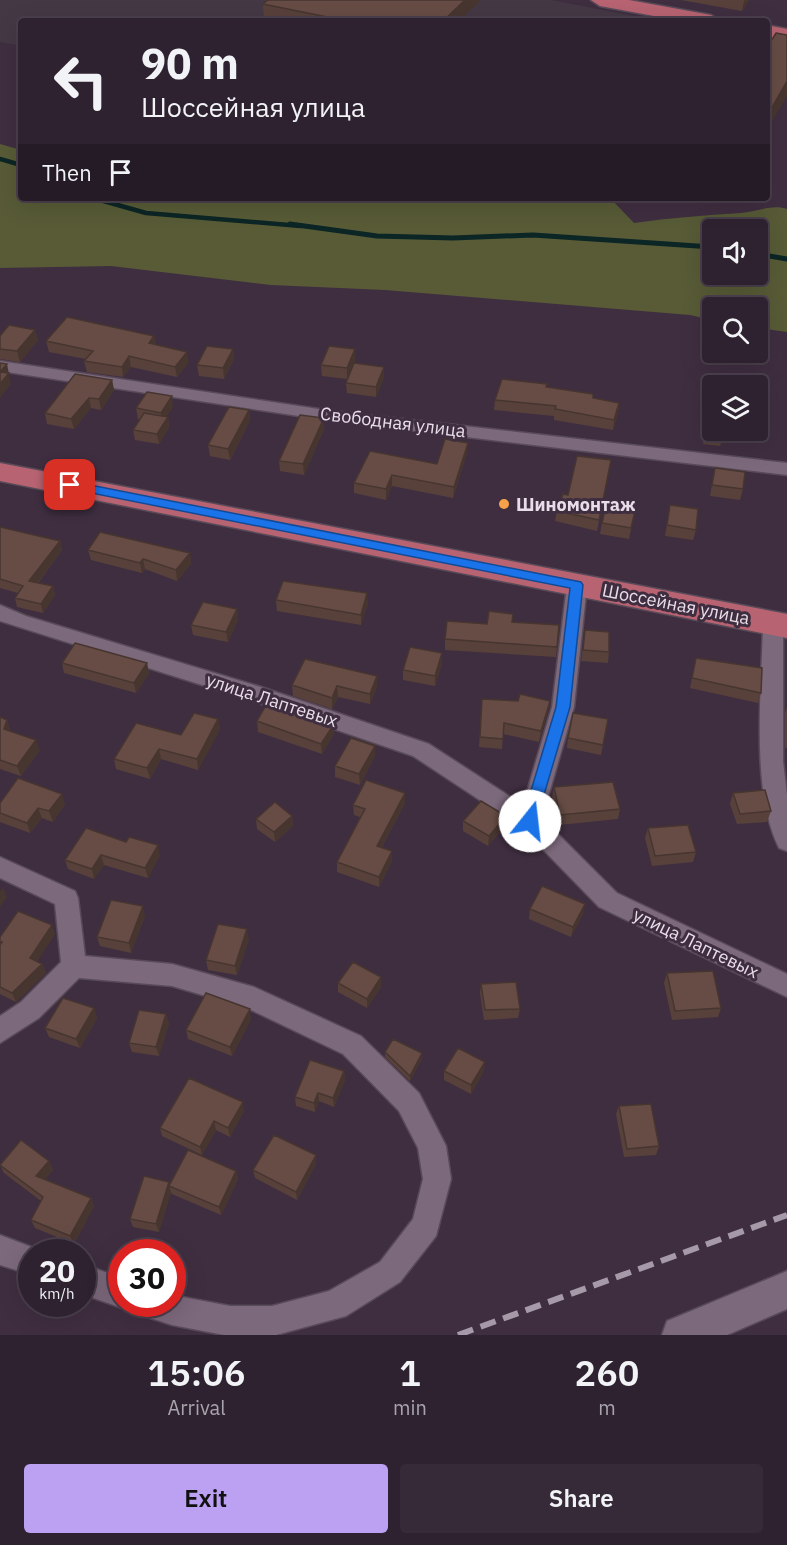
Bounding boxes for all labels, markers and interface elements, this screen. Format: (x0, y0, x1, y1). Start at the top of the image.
text: 90 m (141, 36, 239, 91)
icon: left (42, 42, 120, 120)
text: Шоссейная улица (141, 89, 365, 124)
icon: arrive (104, 156, 137, 189)
text: Then (42, 158, 92, 187)
map controls (702, 219, 768, 441)
button: sound (702, 219, 768, 285)
button: search (702, 297, 768, 363)
button: layers (702, 375, 768, 441)
street label: Свободная улица (319, 402, 467, 442)
pin (44, 459, 95, 510)
icon: arrive (53, 468, 86, 501)
place label: Шиномонтаж (516, 493, 636, 516)
marker: Шиномонтаж (497, 497, 511, 511)
street label: Шоссейная улица (600, 578, 752, 630)
street label: улица Лаптевых (203, 668, 341, 732)
position arrow (498, 789, 562, 853)
street label: улица Лаптевых (630, 903, 762, 983)
speed limit sign: 30 (108, 1239, 186, 1317)
text: 20 (39, 1251, 75, 1290)
text: km/h (39, 1284, 75, 1303)
text: 15:06 (148, 1349, 246, 1396)
text: 1 (399, 1349, 421, 1396)
text: 260 (575, 1349, 639, 1396)
text: Arrival (167, 1394, 226, 1421)
text: min (393, 1394, 427, 1421)
text: m (598, 1394, 616, 1421)
button: Exit (24, 1464, 388, 1533)
button: Share (400, 1464, 763, 1533)

